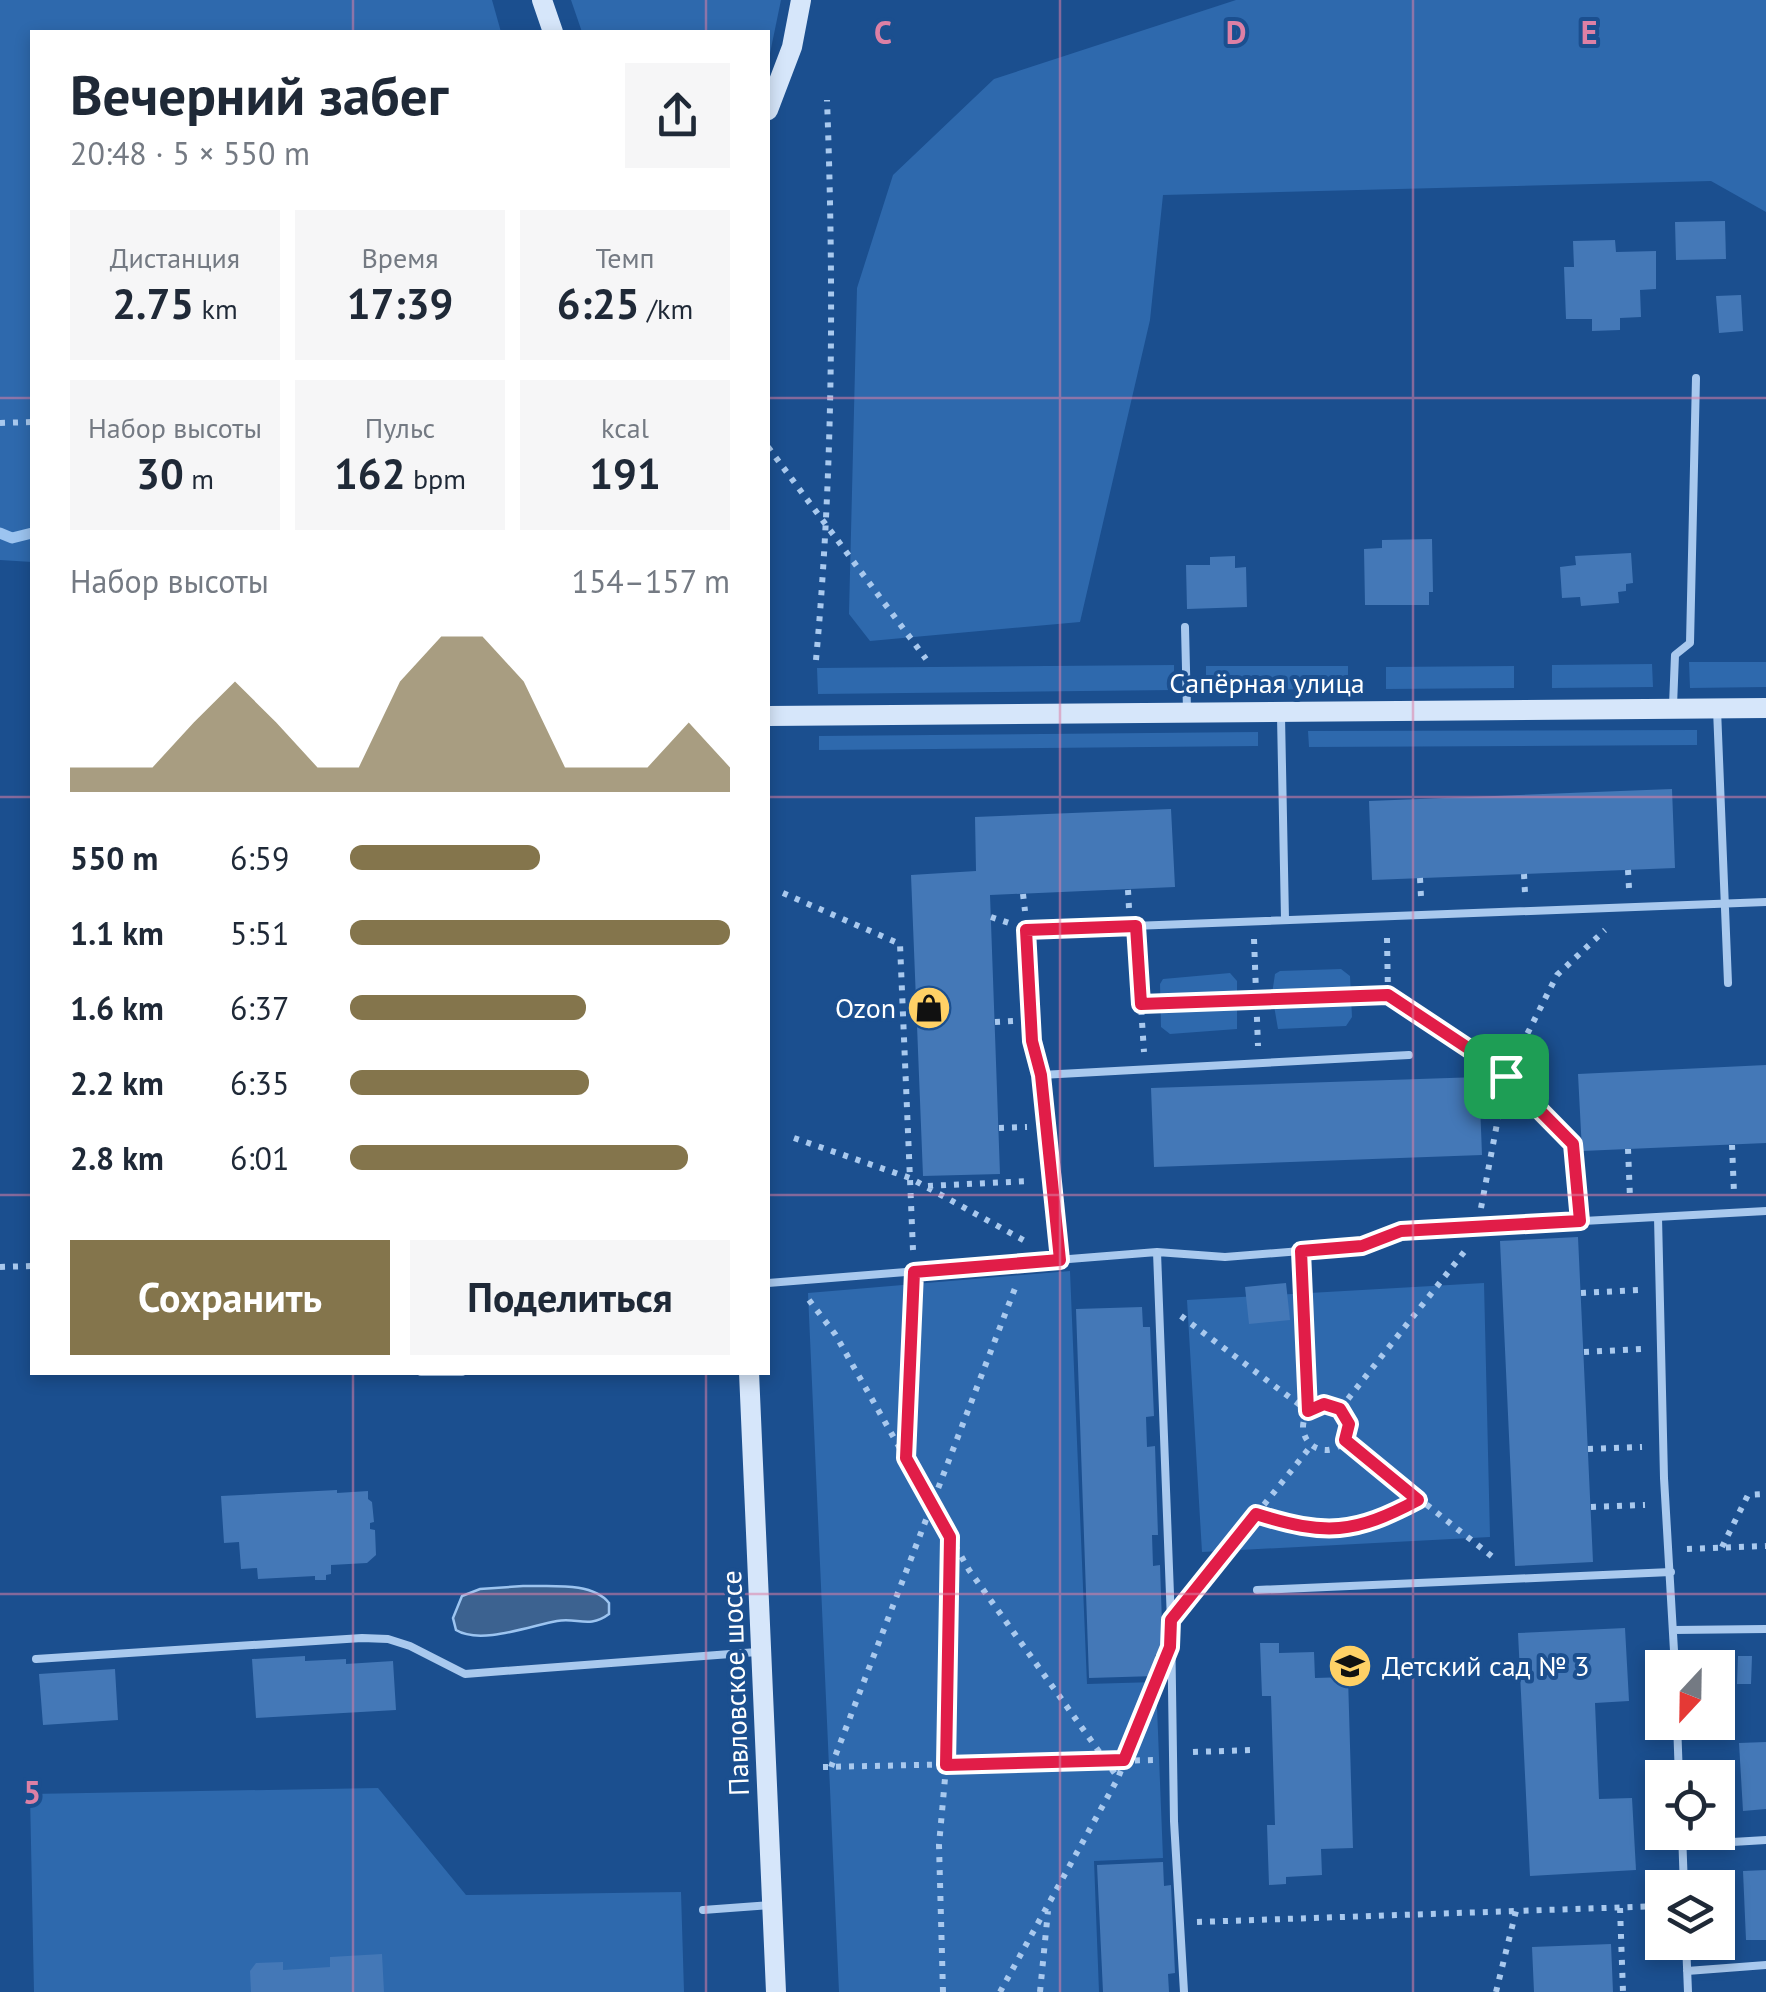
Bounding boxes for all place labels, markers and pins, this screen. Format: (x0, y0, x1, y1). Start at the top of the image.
shop icon: Ozon (906, 985, 952, 1031)
place label: Ozon (835, 989, 896, 1026)
pin (1464, 1034, 1549, 1119)
school or university icon: Детский сад № 3 (1327, 1643, 1373, 1689)
place label: Детский сад № 3 (1382, 1647, 1590, 1684)

